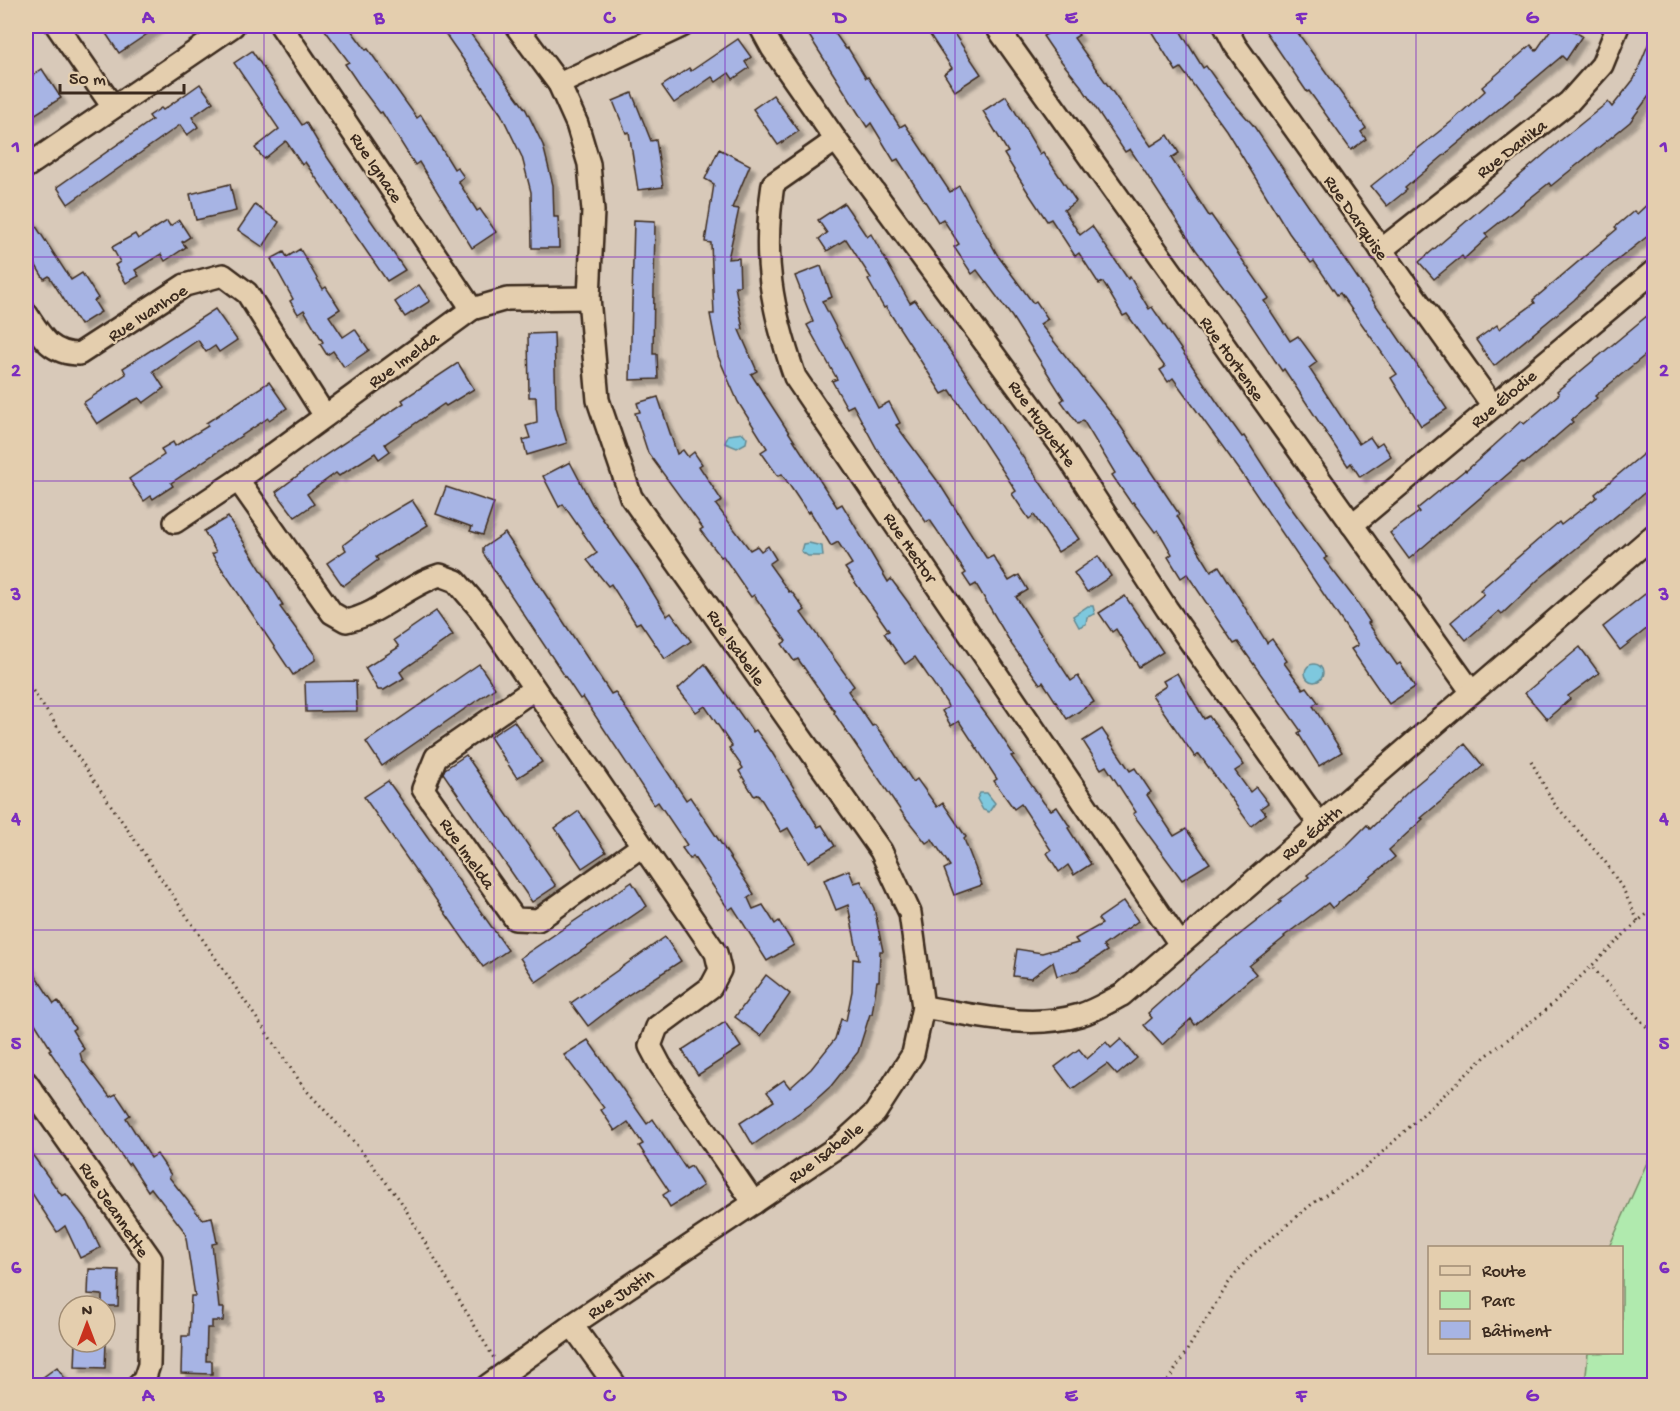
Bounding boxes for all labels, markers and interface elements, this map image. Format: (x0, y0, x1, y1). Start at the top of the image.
text: A (141, 8, 156, 31)
text: B (373, 8, 385, 31)
text: C (603, 8, 617, 31)
text: D (831, 8, 847, 31)
text: E (1065, 8, 1079, 31)
text: F (1295, 8, 1308, 31)
text: G (1526, 8, 1540, 31)
scale bar (60, 57, 184, 95)
text: 50 m (69, 70, 106, 91)
street label: Rue Danika (1473, 115, 1553, 184)
street label: Rue Ignace (344, 129, 406, 208)
text: 1 (11, 137, 20, 160)
text: 1 (1659, 137, 1668, 160)
street label: Rue Darquise (1318, 172, 1392, 265)
street label: Rue Ivanhoe (105, 280, 193, 348)
street label: Rue Hortense (1194, 313, 1268, 406)
street label: Rue Imelda (365, 328, 445, 394)
text: 2 (11, 361, 21, 384)
text: 2 (1659, 361, 1669, 384)
street label: Rue Élodie (1467, 366, 1542, 434)
street label: Rue Huguette (1002, 377, 1080, 473)
street label: Rue Hector (878, 509, 941, 589)
text: 3 (10, 585, 21, 608)
text: 3 (1658, 585, 1669, 608)
street label: Rue Isabelle (701, 606, 769, 691)
street label: Rue Édith (1278, 801, 1348, 866)
text: 4 (10, 809, 21, 832)
text: 4 (1658, 809, 1669, 832)
street label: Rue Imelda (434, 815, 499, 895)
text: 5 (11, 1034, 22, 1057)
text: 5 (1659, 1034, 1670, 1057)
street label: Rue Isabelle (785, 1119, 869, 1189)
street label: Rue Jeannette (73, 1159, 153, 1263)
legend (1428, 1246, 1623, 1354)
text: 6 (11, 1258, 22, 1281)
text: 6 (1659, 1258, 1670, 1281)
text: Route (1482, 1262, 1527, 1283)
street label: Rue Justin (584, 1265, 659, 1325)
text: Parc (1481, 1292, 1515, 1313)
north arrow (57, 1294, 117, 1354)
text: N (82, 1303, 93, 1322)
text: Bâtiment (1481, 1322, 1552, 1343)
text: A (141, 1386, 156, 1409)
text: B (373, 1386, 385, 1409)
text: C (603, 1386, 617, 1409)
text: D (831, 1386, 847, 1409)
text: E (1065, 1386, 1079, 1409)
text: F (1295, 1386, 1308, 1409)
text: G (1526, 1386, 1540, 1409)

